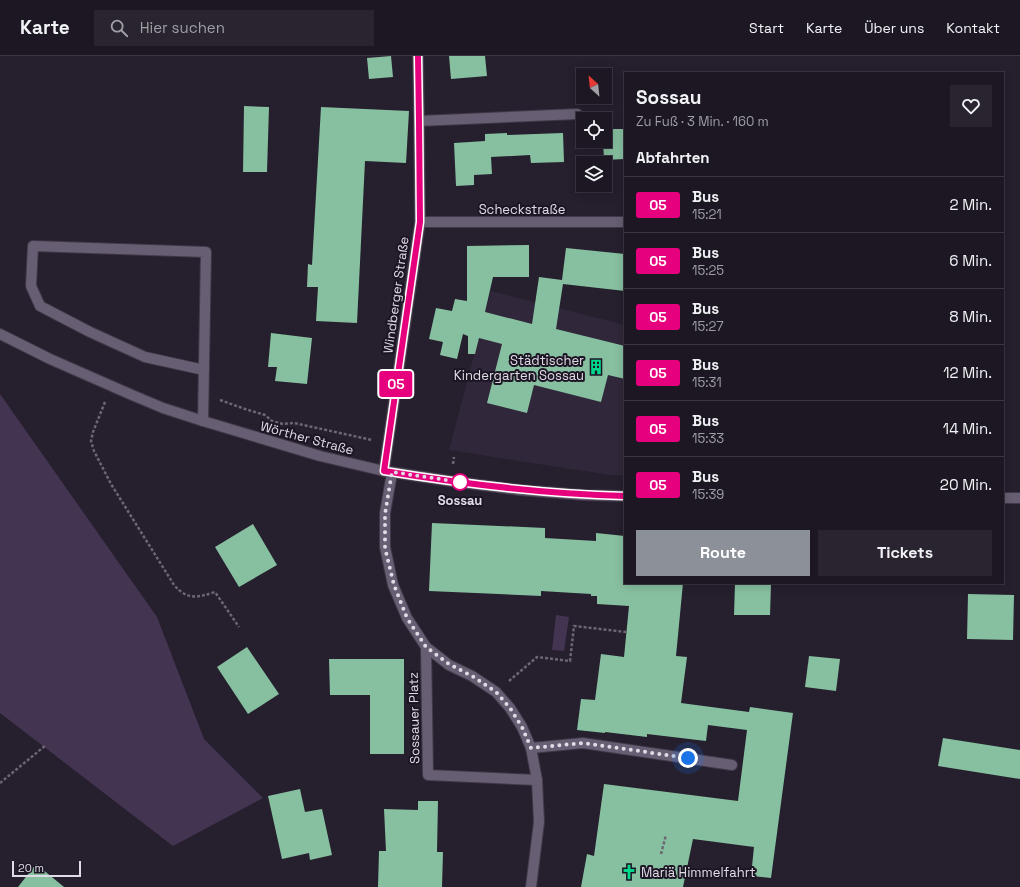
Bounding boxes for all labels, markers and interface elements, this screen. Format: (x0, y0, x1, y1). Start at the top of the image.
search box (94, 10, 374, 46)
text: Karte (20, 15, 70, 40)
icon: search (108, 17, 130, 39)
text: Hier suchen (140, 18, 225, 37)
text: Start (749, 19, 784, 37)
text: Karte (806, 19, 842, 37)
text: Über uns (864, 19, 924, 37)
text: Kontakt (946, 19, 1000, 37)
north arrow (576, 68, 612, 104)
map controls (576, 68, 612, 192)
text: Sossau (636, 85, 701, 110)
button: heart (950, 85, 992, 127)
button: locate (576, 112, 612, 148)
text: Zu Fuß · 3 Min. · 160 m (636, 113, 769, 130)
text: Abfahrten (636, 148, 710, 167)
button: layers (576, 156, 612, 192)
text: Bus (692, 187, 719, 206)
text: 2 Min. (949, 195, 992, 214)
text: 05 (649, 196, 667, 214)
street label: Scheckstraße (479, 201, 565, 218)
text: 15:21 (692, 206, 722, 223)
street label: Windberger Straße (379, 235, 413, 355)
text: Bus (692, 243, 719, 262)
text: 6 Min. (949, 251, 992, 270)
text: 05 (649, 252, 667, 270)
text: 15:25 (692, 262, 724, 279)
text: Bus (692, 299, 719, 318)
text: 8 Min. (949, 307, 992, 326)
text: 05 (649, 308, 667, 326)
text: 15:27 (692, 318, 724, 335)
place label: Städtischer Kindergarten Sossau (454, 352, 584, 384)
text: Bus (692, 355, 719, 374)
building icon: Städtischer Kindergarten Sossau (587, 358, 605, 376)
text: 12 Min. (943, 363, 992, 382)
text: 05 (649, 364, 667, 382)
line badge: 05 (378, 371, 414, 397)
text: 15:31 (692, 374, 722, 391)
text: 05 (387, 375, 405, 393)
text: Bus (692, 411, 719, 430)
street label: Wörther Straße (258, 417, 356, 459)
text: 14 Min. (943, 419, 992, 438)
text: 05 (649, 420, 667, 438)
text: 15:33 (692, 430, 724, 447)
text: Bus (692, 467, 719, 486)
marker: Sossau (451, 473, 469, 491)
text: 20 Min. (940, 475, 992, 494)
text: 05 (649, 476, 667, 494)
text: 15:39 (692, 486, 724, 503)
place label: Sossau (438, 492, 482, 509)
button: Route (636, 530, 810, 576)
button: Tickets (818, 530, 992, 576)
street label: Sossauer Platz (405, 672, 423, 764)
your location (678, 748, 698, 768)
scale bar (12, 859, 81, 878)
text: 20 m (18, 861, 44, 875)
church icon: Mariä Himmelfahrt (620, 863, 638, 881)
place label: Mariä Himmelfahrt (641, 864, 756, 881)

